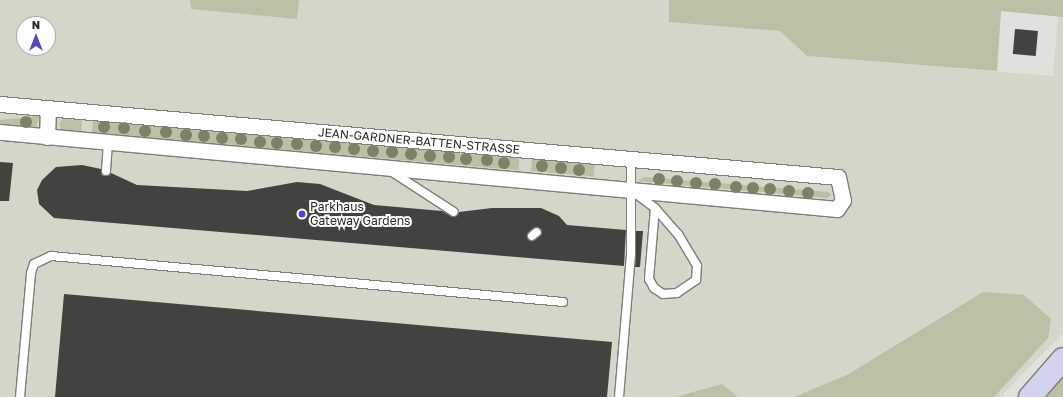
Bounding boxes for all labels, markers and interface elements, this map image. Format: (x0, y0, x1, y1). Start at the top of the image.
north arrow (16, 16, 56, 56)
text: N (32, 18, 40, 31)
street label: JEAN-GARDNER-BATTEN-STRASSE (317, 125, 521, 157)
place label: Parkhaus Gateway Gardens (310, 200, 410, 228)
marker: Parkhaus Gateway Gardens (297, 209, 307, 219)

